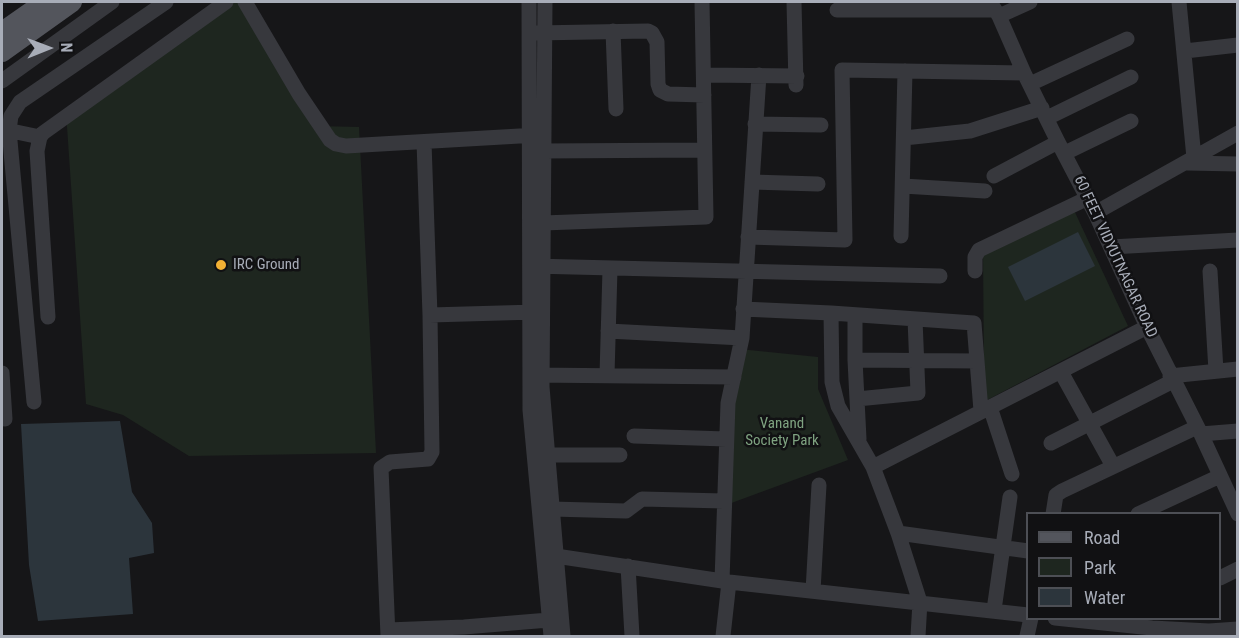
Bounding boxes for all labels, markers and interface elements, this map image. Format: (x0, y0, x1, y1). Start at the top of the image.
north arrow (18, 18, 78, 78)
text: N (57, 43, 76, 53)
street label: 60 FEET VIDYUTNAGAR ROAD (1070, 173, 1160, 341)
place label: IRC Ground (233, 256, 299, 274)
marker: IRC Ground (214, 258, 228, 272)
park label: Vanand Society Park (745, 415, 819, 450)
legend (1026, 512, 1221, 620)
text: Road (1084, 527, 1120, 548)
text: Park (1084, 557, 1116, 578)
text: Water (1084, 587, 1125, 608)

